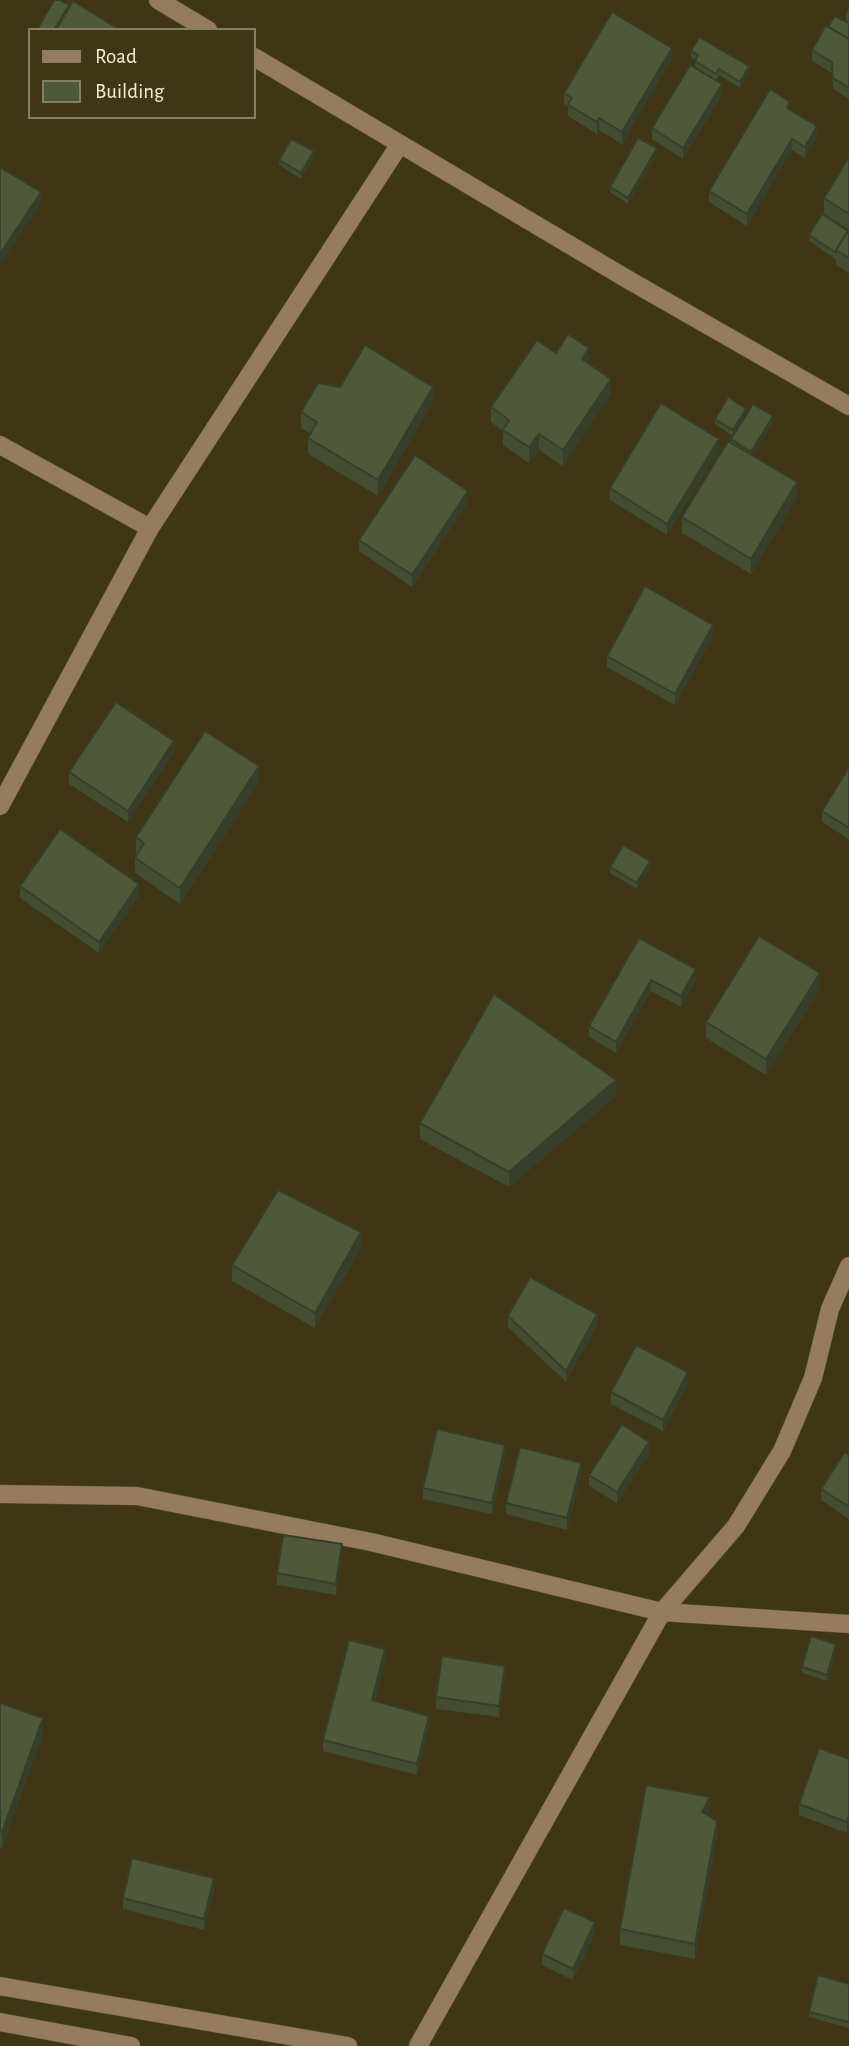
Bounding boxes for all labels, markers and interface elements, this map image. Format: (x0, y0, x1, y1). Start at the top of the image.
legend (28, 28, 256, 119)
text: Road (95, 46, 137, 67)
text: Building (95, 81, 164, 102)

